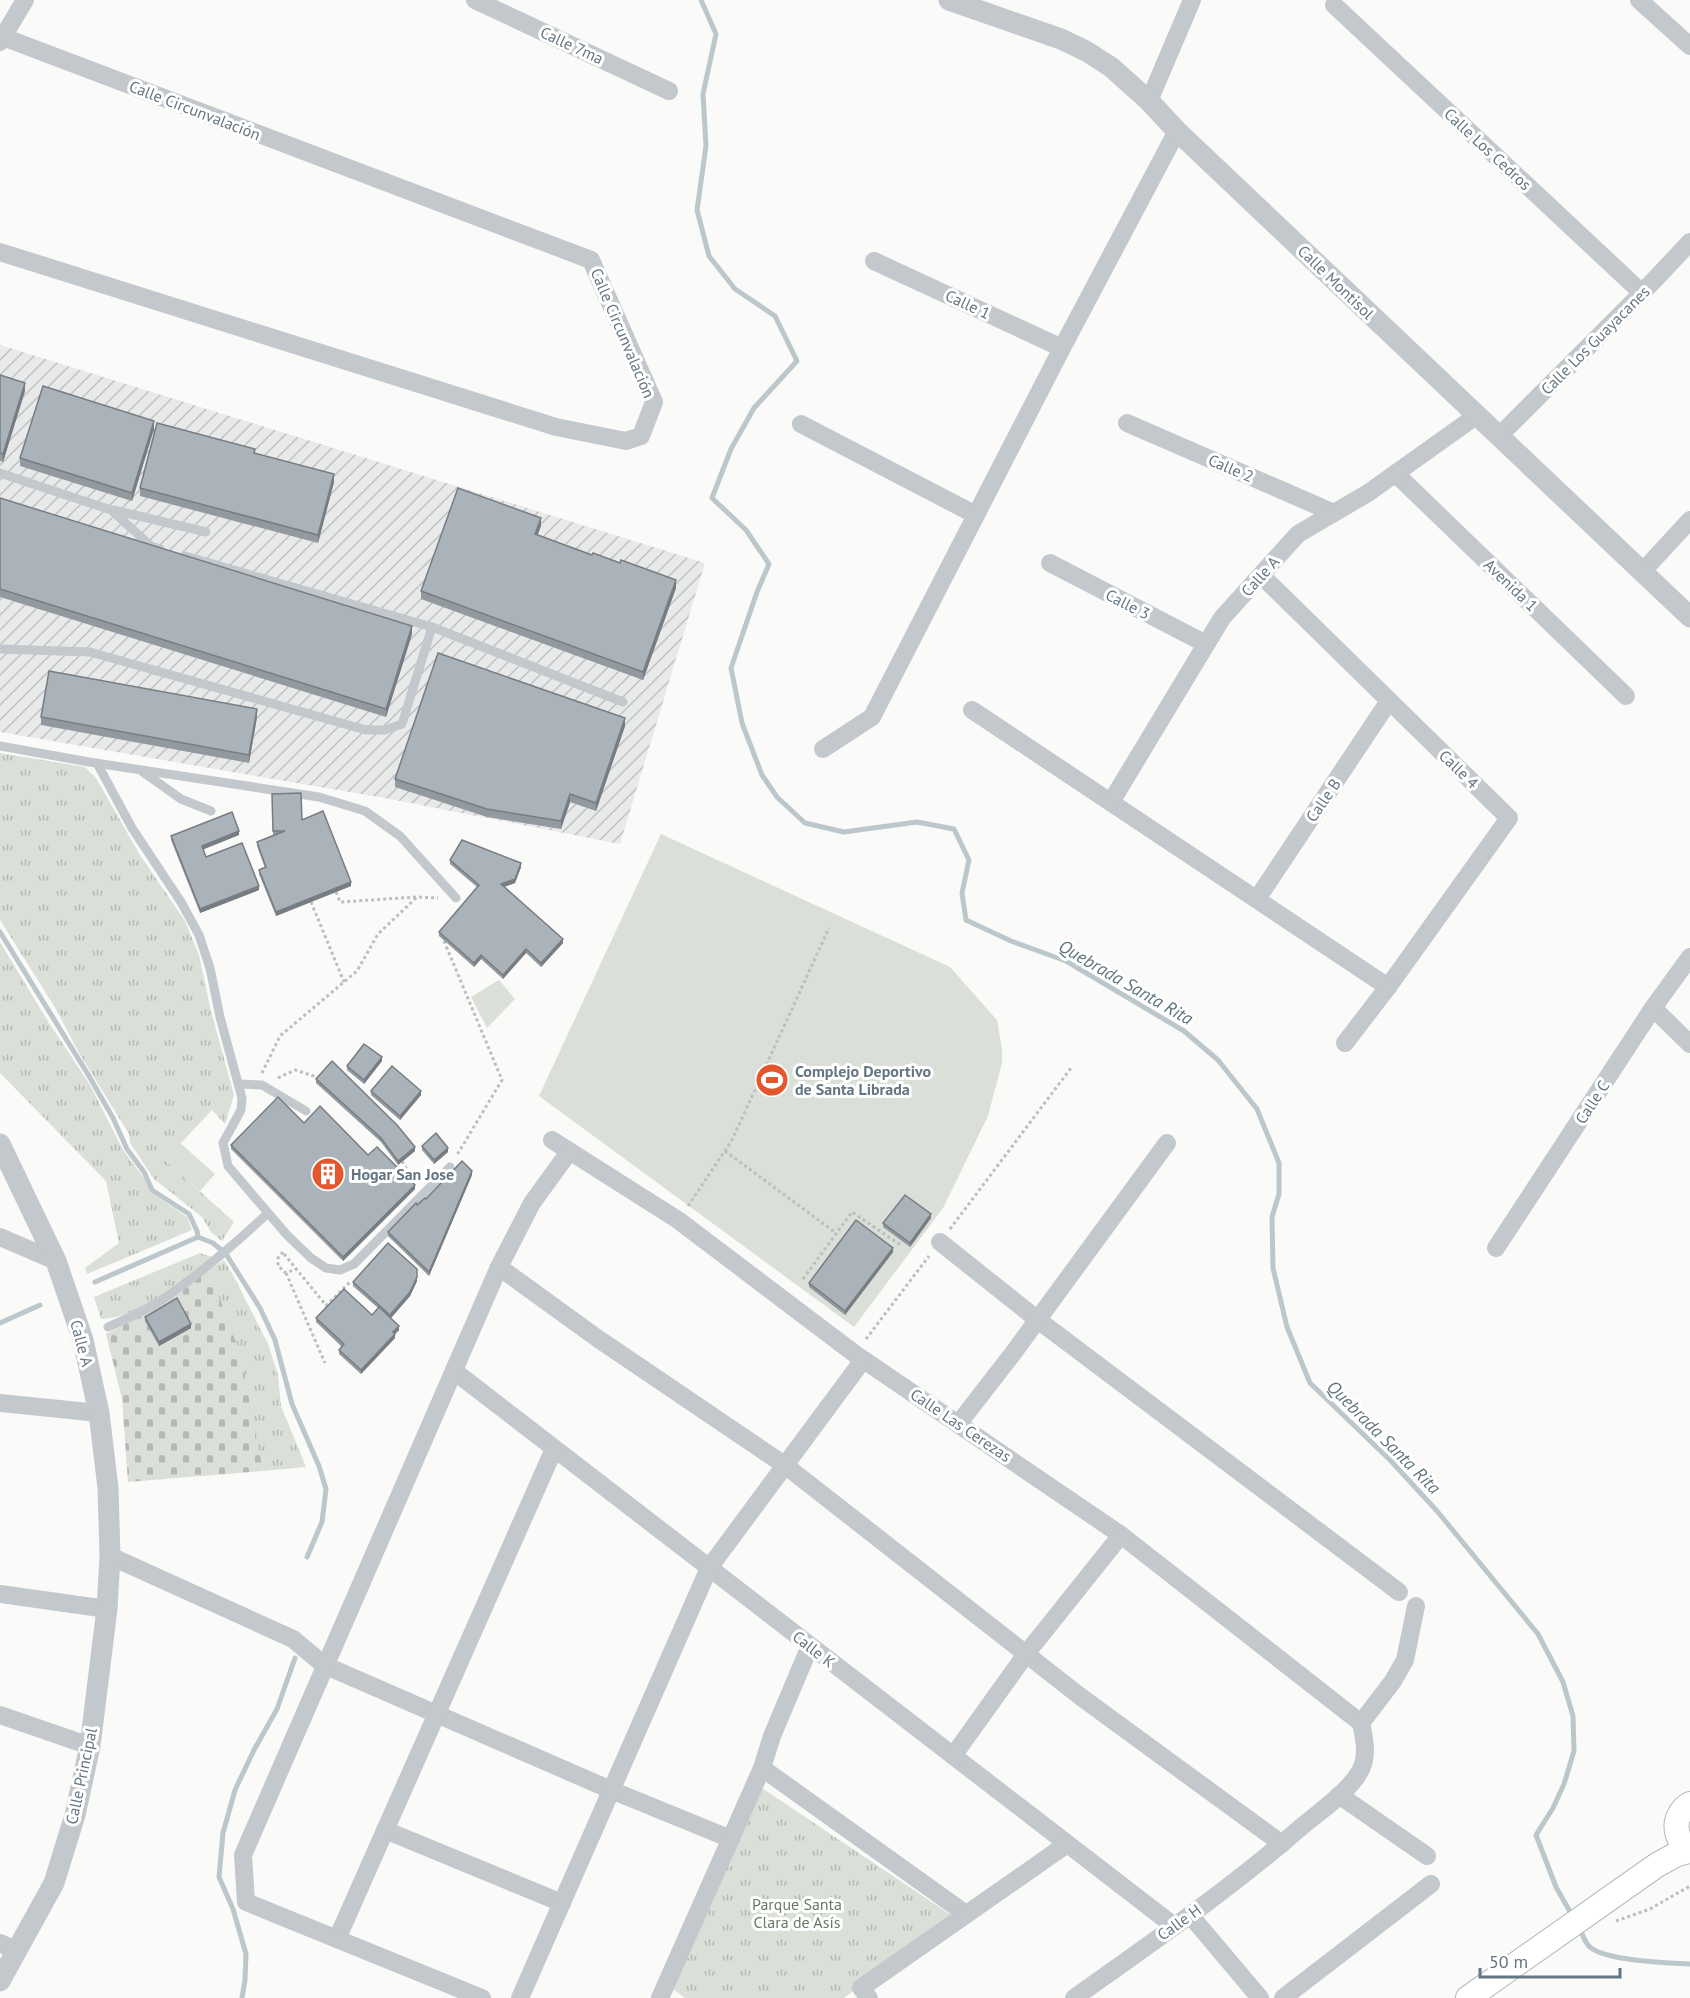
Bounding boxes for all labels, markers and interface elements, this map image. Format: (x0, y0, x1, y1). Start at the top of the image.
street label: Calle 7ma (537, 22, 607, 68)
street label: Calle Circunvalación (126, 76, 264, 144)
street label: Calle Los Cedros (1440, 104, 1536, 195)
street label: Calle Montisol (1294, 241, 1379, 324)
street label: Calle Circunvalación (587, 265, 659, 401)
street label: Calle Los Guayacanes (1536, 281, 1654, 399)
street label: Calle 1 (942, 285, 994, 323)
street label: Calle 2 (1205, 450, 1257, 486)
street label: Calle A (1237, 551, 1284, 600)
street label: Avenida 1 (1480, 555, 1542, 615)
street label: Calle 3 (1102, 584, 1154, 624)
street label: Calle 4 (1435, 745, 1483, 793)
street label: Calle B (1301, 775, 1345, 825)
water label: Quebrada Santa Rita (1055, 934, 1198, 1030)
place label: Complejo Deportivo de Santa Librada (795, 1061, 931, 1099)
sports icon: Complejo Deportivo de Santa Librada (754, 1062, 790, 1098)
street label: Calle C (1571, 1077, 1613, 1127)
building icon: Hogar San Jose (310, 1156, 346, 1192)
place label: Hogar San Jose (351, 1164, 454, 1184)
street label: Calle A (66, 1318, 98, 1369)
water label: Quebrada Santa Rita (1322, 1375, 1446, 1499)
street label: Calle Las Cerezas (907, 1384, 1015, 1466)
street label: Calle K (789, 1626, 839, 1672)
street label: Calle Principal (61, 1726, 101, 1826)
park label: Parque Santa Clara de Asís (752, 1894, 842, 1932)
street label: Calle H (1153, 1899, 1205, 1945)
scale bar (1480, 1941, 1620, 1979)
text: 50 m (1489, 1950, 1528, 1973)

